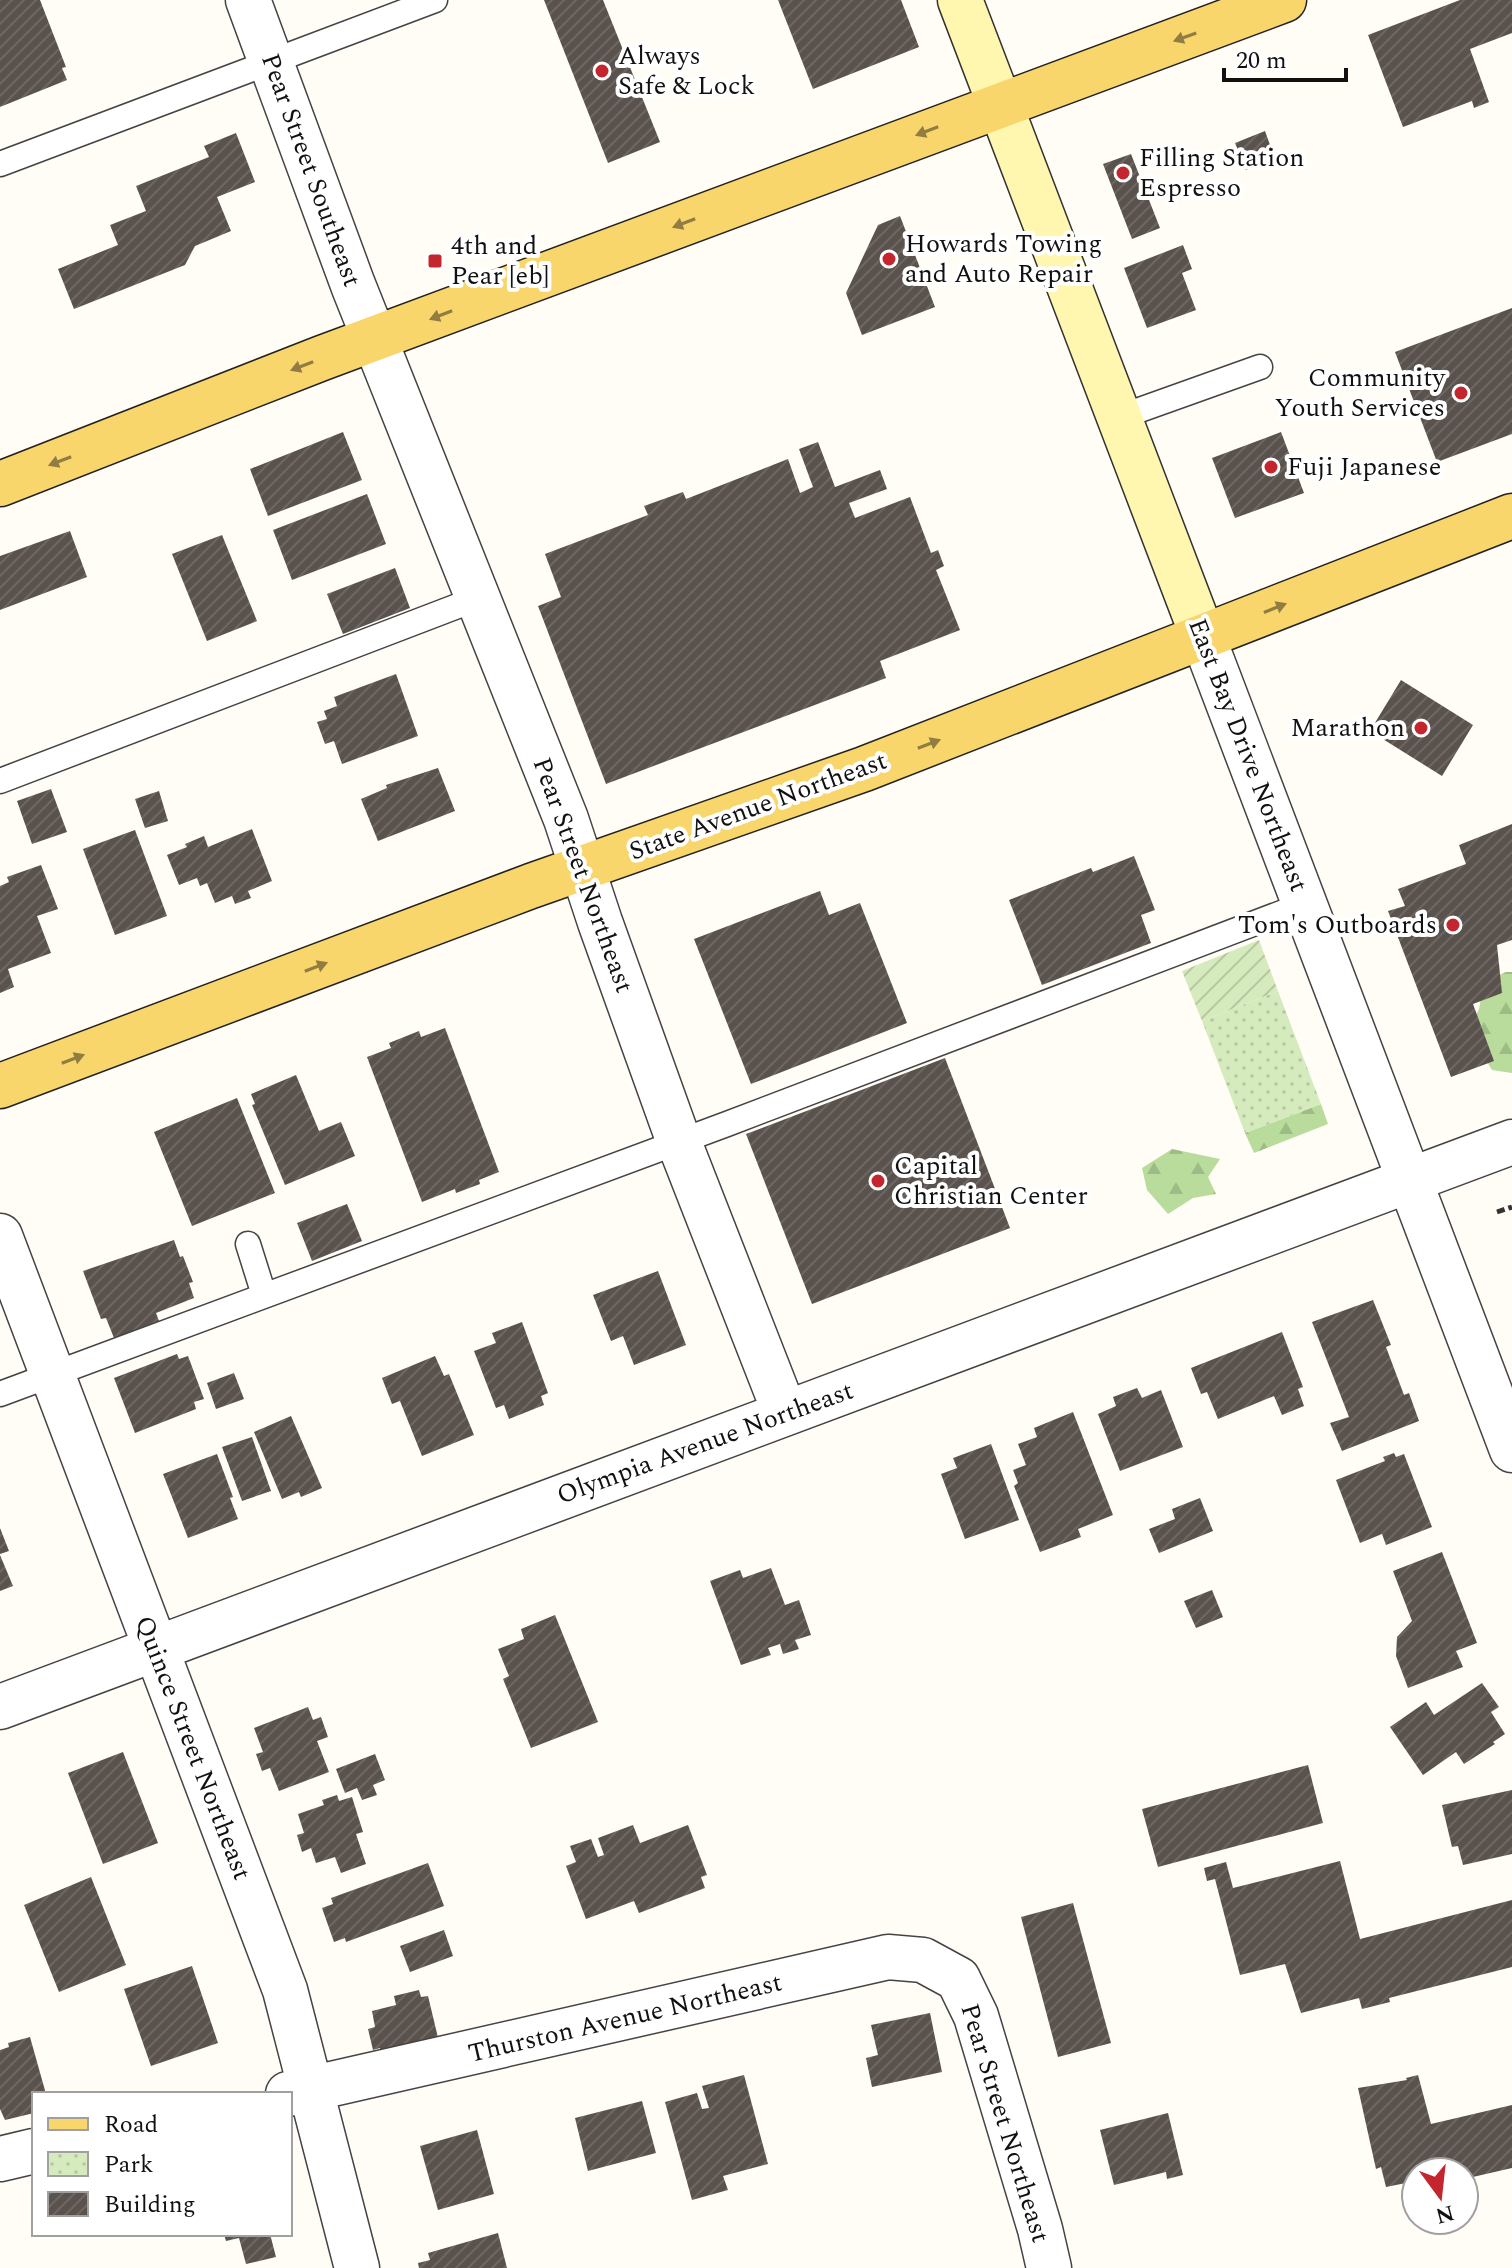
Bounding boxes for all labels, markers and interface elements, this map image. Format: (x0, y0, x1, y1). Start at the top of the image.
one-way arrow (1172, 31, 1196, 44)
scale bar (1224, 32, 1346, 82)
place label: Always Safe & Lock (618, 36, 755, 106)
text: 20 m (1236, 43, 1287, 79)
street label: Pear Street Southeast (250, 48, 372, 292)
marker: Always Safe & Lock (593, 62, 611, 80)
one-way arrow (915, 125, 939, 138)
place label: Filling Station Espresso (1139, 138, 1304, 208)
marker: Filling Station Espresso (1114, 164, 1132, 182)
one-way arrow (672, 217, 696, 230)
place label: Howards Towing and Auto Repair (905, 224, 1102, 294)
place label: 4th and Pear [eb] (451, 226, 549, 296)
marker: Howards Towing and Auto Repair (880, 250, 898, 268)
marker: 4th and Pear [eb] (426, 252, 444, 270)
one-way arrow (428, 309, 452, 321)
place label: Community Youth Services (1275, 358, 1447, 428)
one-way arrow (290, 360, 314, 373)
marker: Community Youth Services (1452, 384, 1470, 402)
place label: Fuji Japanese (1287, 447, 1441, 487)
one-way arrow (48, 455, 72, 468)
marker: Fuji Japanese (1262, 458, 1280, 476)
one-way arrow (1263, 601, 1287, 614)
street label: East Bay Drive Northeast (1177, 612, 1319, 898)
place label: Marathon (1291, 708, 1405, 748)
marker: Marathon (1412, 719, 1430, 737)
one-way arrow (917, 737, 941, 750)
street label: State Avenue Northeast (624, 741, 892, 871)
street label: Pear Street Northeast (522, 752, 644, 998)
place label: Tom's Outboards (1238, 905, 1437, 945)
marker: Tom's Outboards (1444, 916, 1462, 934)
one-way arrow (304, 960, 328, 972)
one-way arrow (61, 1052, 85, 1065)
place label: Capital Christian Center (894, 1146, 1088, 1216)
marker: Capital Christian Center (869, 1172, 887, 1190)
street label: Olympia Avenue Northeast (551, 1371, 859, 1515)
street label: Quince Street Northeast (124, 1610, 262, 1886)
street label: Thurston Avenue Northeast (464, 1962, 786, 2074)
street label: Pear Street Northeast (950, 1999, 1060, 2247)
legend (32, 2092, 292, 2236)
text: Road (104, 2107, 158, 2143)
text: Park (104, 2147, 154, 2183)
north arrow (1400, 2156, 1480, 2236)
text: Building (104, 2187, 196, 2223)
text: N (1432, 2196, 1458, 2232)

